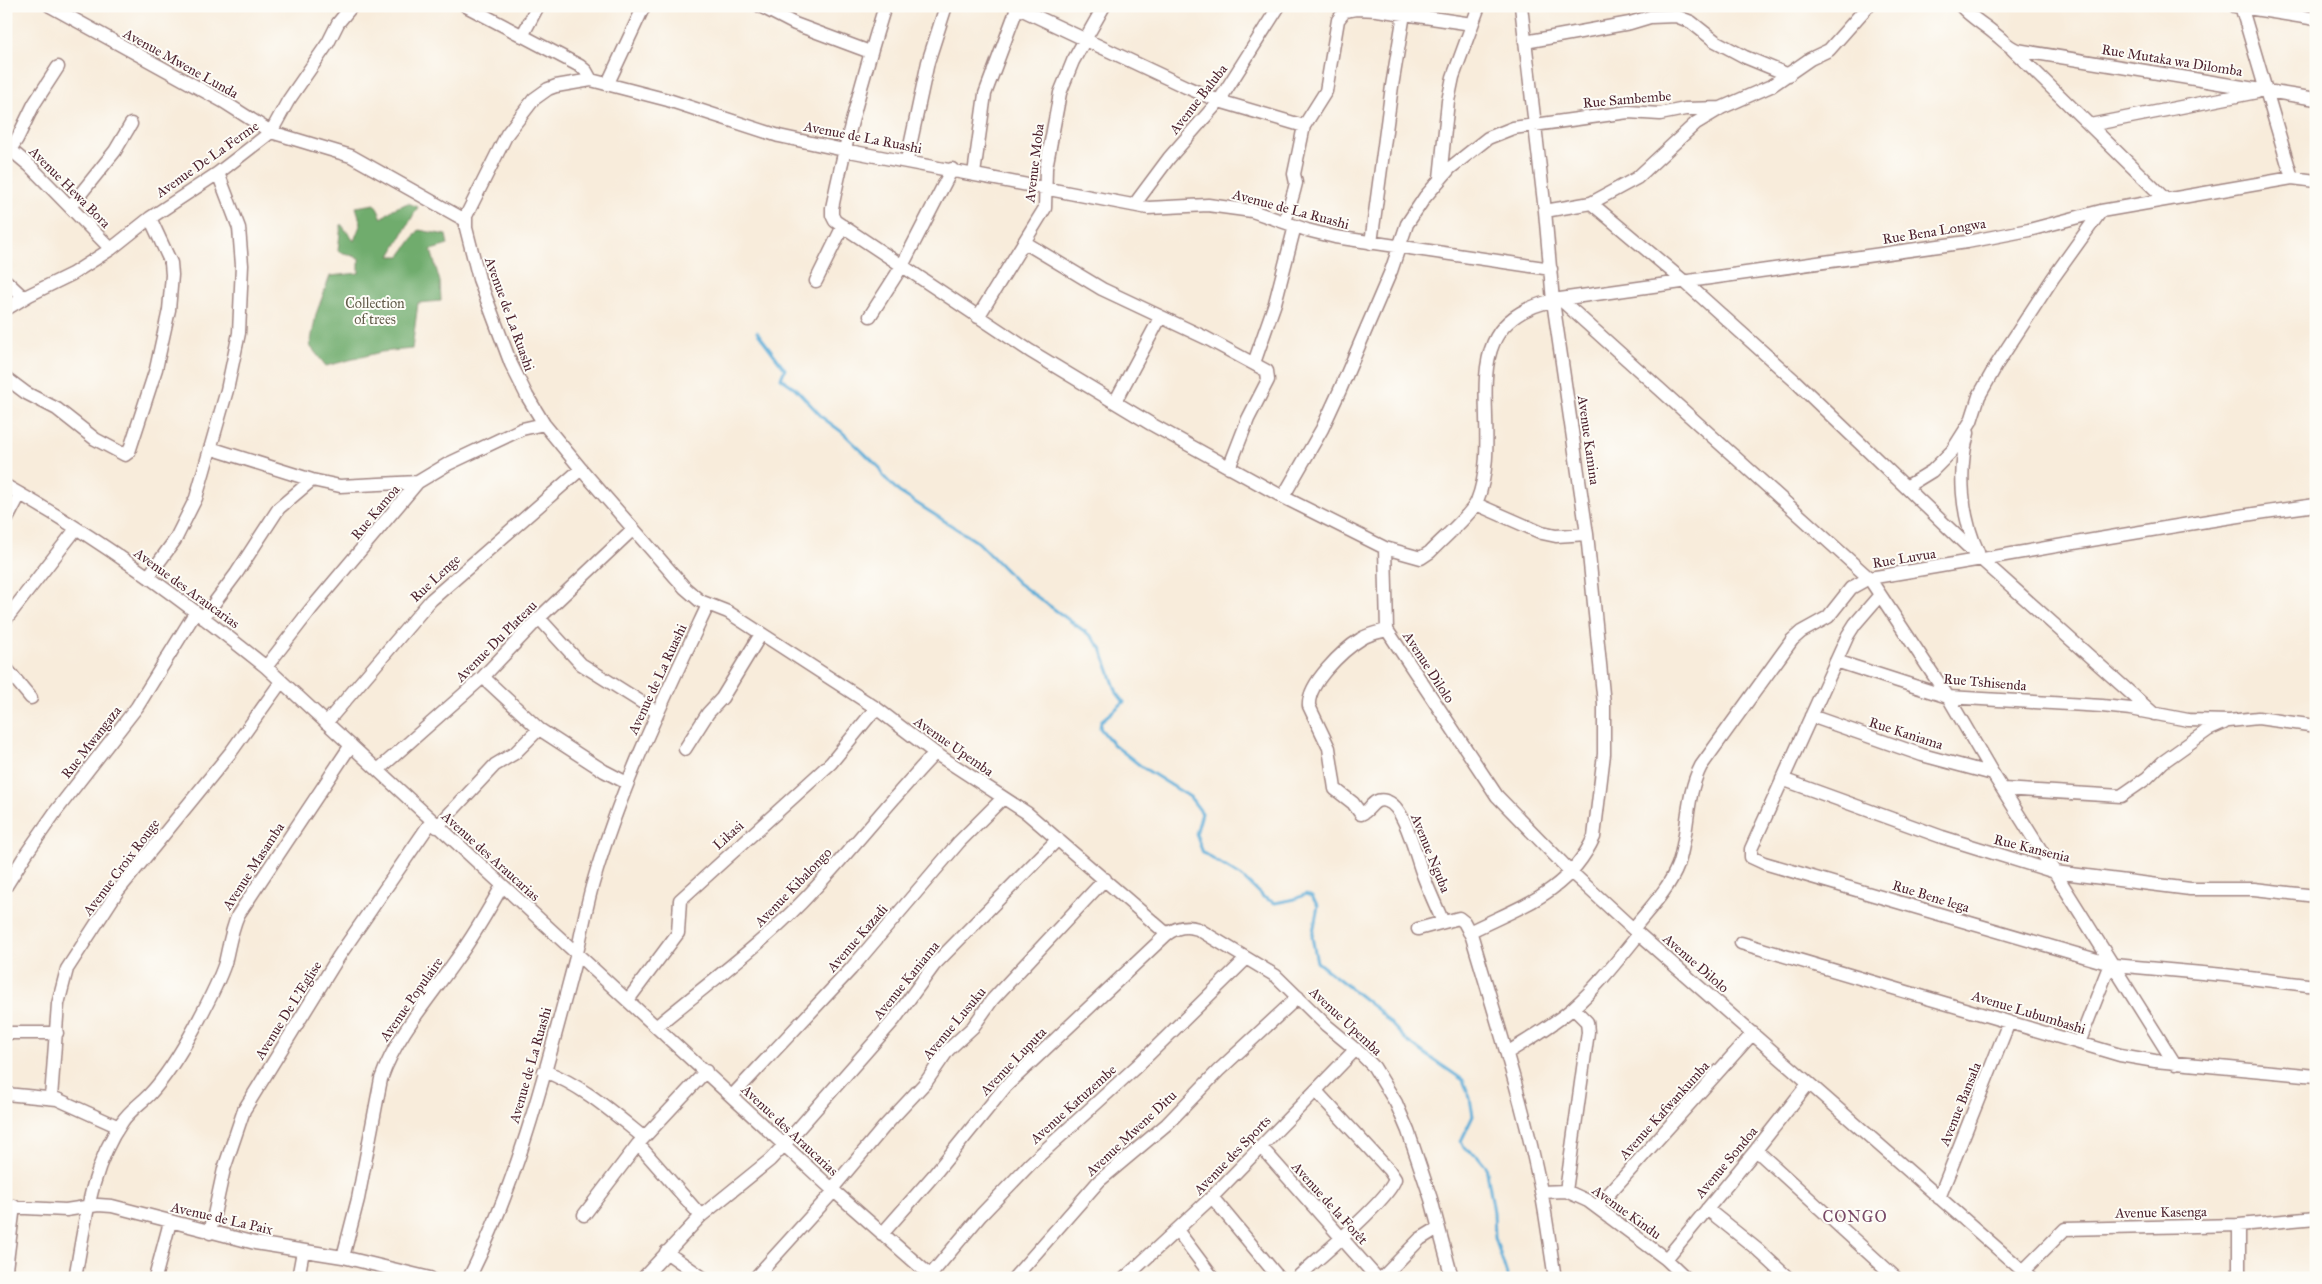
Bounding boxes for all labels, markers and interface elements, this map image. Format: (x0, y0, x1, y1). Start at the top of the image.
street label: Avenue Mwene Lunda (119, 24, 241, 102)
street label: Rue Mutaka wa Dilomba (2100, 41, 2244, 80)
street label: Avenue Baluba (1165, 61, 1231, 138)
street label: Rue Sambembe (1582, 87, 1672, 112)
street label: Avenue De La Ferme (152, 117, 262, 202)
street label: Avenue de La Ruashi (801, 118, 924, 157)
street label: Avenue Moba (1021, 123, 1048, 204)
street label: Avenue Hewa Bora (25, 142, 114, 232)
street label: Avenue de La Ruashi (1230, 185, 1351, 233)
street label: Rue Bena Longwa (1881, 215, 1987, 248)
street label: Avenue de La Ruashi (481, 254, 538, 374)
park label: Collection of trees (345, 295, 405, 328)
street label: Avenue Kamina (1574, 393, 1603, 486)
street label: Rue Kamoa (347, 481, 403, 543)
street label: Avenue des Araucarias (130, 544, 243, 632)
street label: Rue Luvua (1871, 545, 1937, 572)
street label: Rue Lenge (407, 551, 464, 606)
street label: Avenue Du Plateau (451, 597, 541, 686)
street label: Avenue de La Ruashi (624, 621, 691, 738)
street label: Avenue Dilolo (1399, 628, 1458, 706)
street label: Rue Tshisenda (1943, 670, 2027, 695)
street label: Rue Mwangaza (58, 702, 125, 782)
street label: Avenue Upemba (910, 712, 997, 780)
street label: Rue Kaniama (1867, 714, 1945, 753)
street label: Avenue des Araucarias (437, 807, 543, 905)
street label: Avenue Nguba (1407, 810, 1454, 895)
street label: Avenue Croix Rouge (79, 815, 163, 920)
street label: Likasi (709, 817, 747, 854)
street label: Avenue Masamba (218, 819, 288, 914)
street label: Rue Kansenia (1992, 831, 2072, 866)
street label: Avenue Kibalongo (751, 844, 835, 931)
street label: Rue Bene lega (1890, 877, 1971, 916)
street label: Avenue Kazadi (823, 901, 891, 976)
street label: Avenue Dilolo (1659, 930, 1732, 997)
street label: Avenue Kaniama (869, 938, 943, 1024)
street label: Avenue Populaire (376, 954, 447, 1045)
street label: Avenue De L'Eglise (251, 958, 326, 1063)
street label: Avenue Lusuku (919, 983, 990, 1064)
street label: Avenue Upemba (1305, 983, 1386, 1059)
street label: Avenue Lubumbashi (1969, 987, 2088, 1038)
street label: Avenue de La Ruashi (505, 1005, 555, 1126)
street label: Avenue Luputa (976, 1024, 1050, 1100)
street label: Avenue Kafwankumba (1615, 1058, 1713, 1164)
street label: Avenue Bansala (1936, 1060, 1985, 1149)
street label: Avenue Katuzembe (1026, 1061, 1120, 1148)
street label: Avenue des Araucarias (737, 1080, 842, 1180)
street label: Avenue Mwene Ditu (1082, 1087, 1181, 1180)
street label: Avenue des Sports (1190, 1112, 1274, 1199)
street label: Avenue Sondoa (1691, 1123, 1761, 1202)
street label: Avenue de la Forêt (1287, 1158, 1371, 1248)
street label: Avenue Kindu (1588, 1181, 1665, 1243)
street label: Avenue de La Paix (168, 1198, 275, 1239)
street label: Avenue Kasenga (2114, 1203, 2207, 1222)
district label: CONGO (1822, 1207, 1888, 1226)

